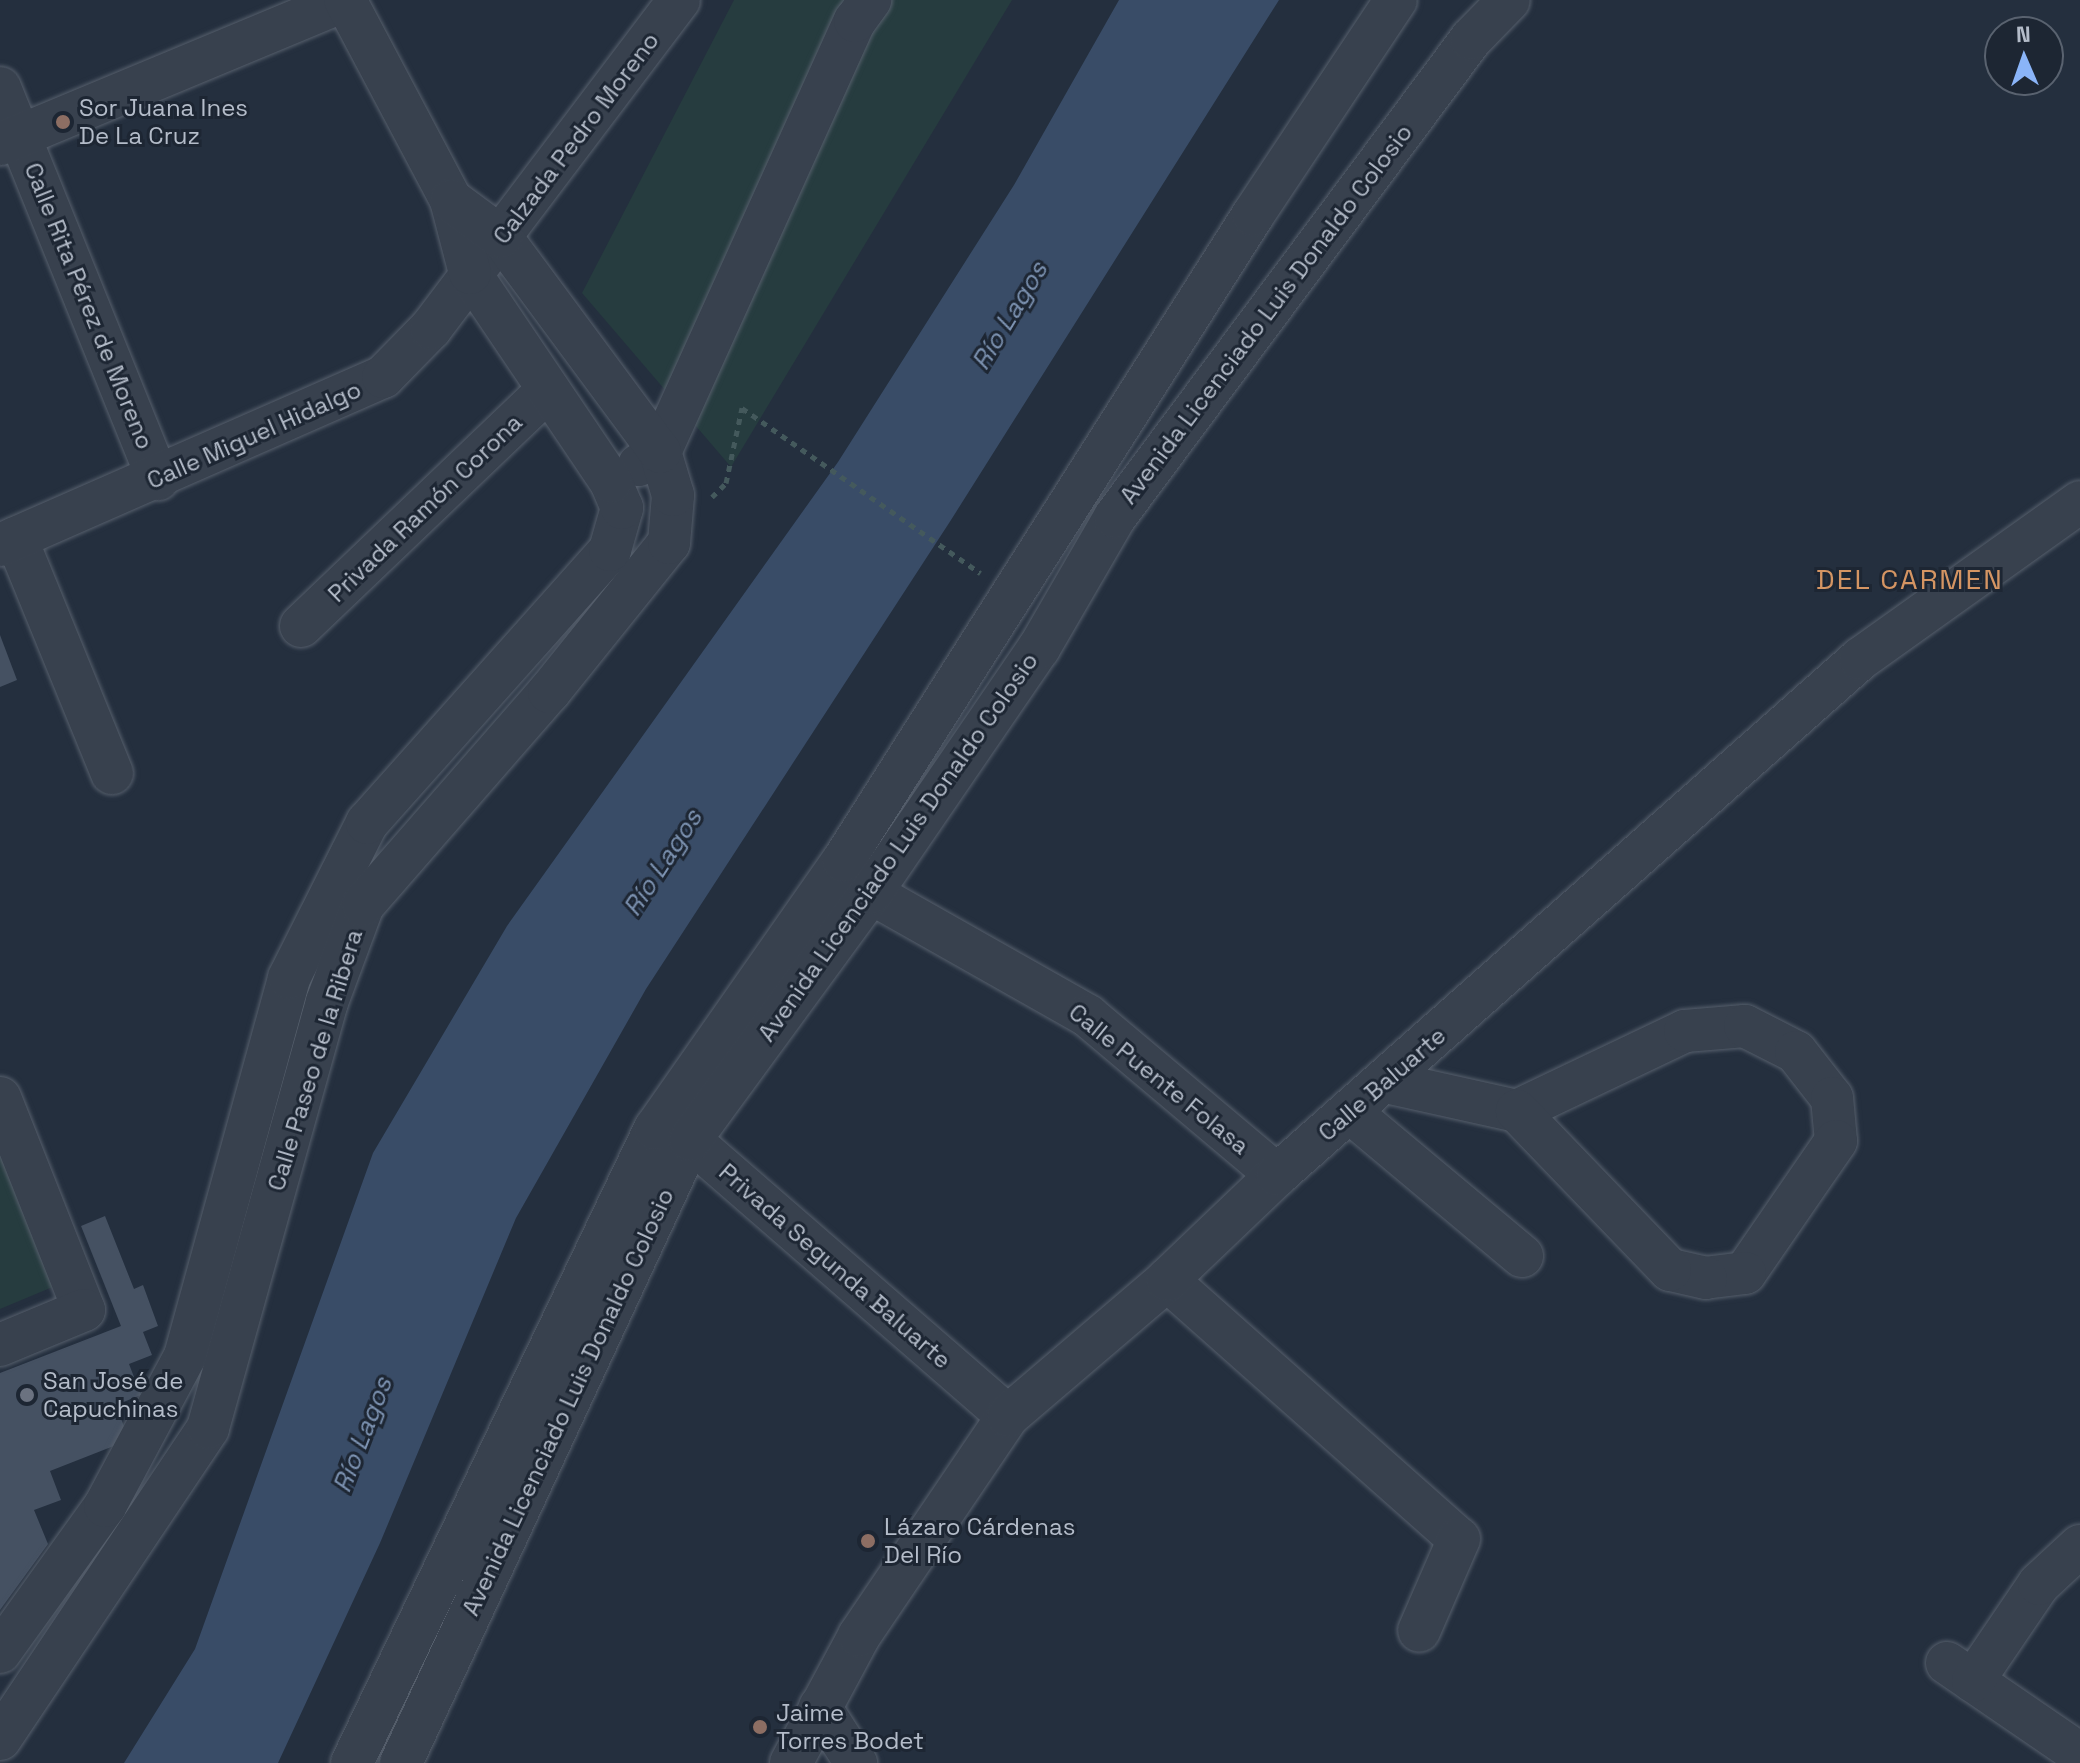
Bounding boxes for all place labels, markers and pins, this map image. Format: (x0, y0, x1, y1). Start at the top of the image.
place label: Sor Juana Ines De La Cruz (79, 94, 248, 150)
marker: Sor Juana Ines De La Cruz (54, 113, 72, 131)
place label: San José de Capuchinas (43, 1367, 184, 1423)
marker: San José de Capuchinas (18, 1386, 36, 1404)
place label: Lázaro Cárdenas Del Río (884, 1513, 1075, 1569)
marker: Lázaro Cárdenas Del Río (859, 1532, 877, 1550)
place label: Jaime Torres Bodet (776, 1699, 924, 1755)
marker: Jaime Torres Bodet (751, 1718, 769, 1736)

